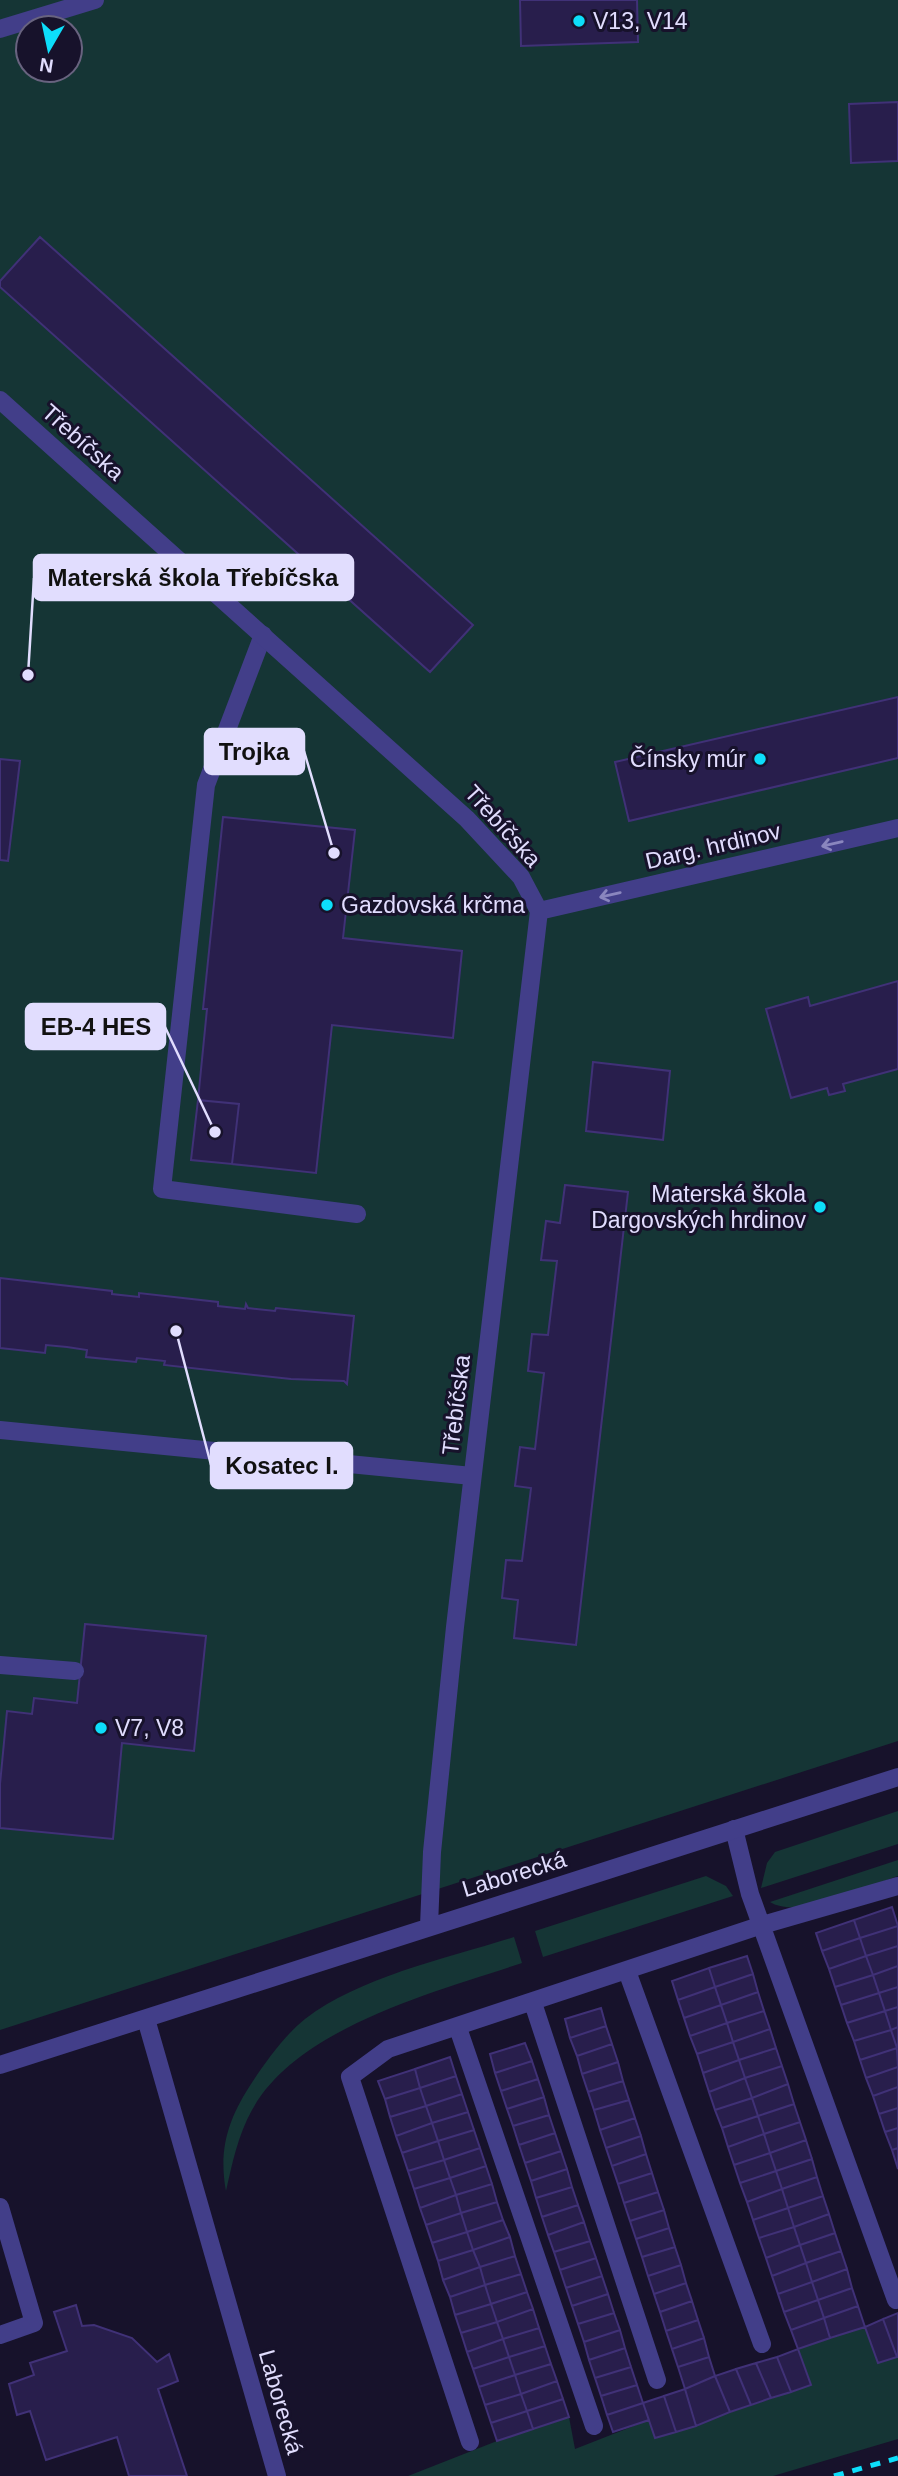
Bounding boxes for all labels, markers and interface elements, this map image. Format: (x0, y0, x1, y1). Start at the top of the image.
place label: V13, V14 (593, 8, 688, 34)
marker: V13, V14 (571, 13, 587, 29)
north arrow (14, 14, 84, 84)
text: N (38, 54, 55, 77)
street label: Třebíčska (37, 399, 129, 486)
callout: Materská škola Třebíčska (34, 555, 353, 600)
text: Materská škola Třebíčska (48, 564, 339, 591)
callout: Trojka (205, 729, 304, 774)
text: Trojka (219, 738, 290, 765)
place label: Čínsky múr (630, 745, 746, 772)
marker: Čínsky múr (752, 751, 768, 767)
street label: Třebíčska (460, 780, 547, 872)
street label: Darg. hrdinov (643, 818, 784, 874)
one-way arrow (821, 838, 843, 851)
one-way arrow (599, 889, 622, 902)
place label: Gazdovská krčma (341, 892, 525, 918)
marker: Gazdovská krčma (319, 897, 335, 913)
callout: EB-4 HES (26, 1004, 165, 1049)
text: EB-4 HES (41, 1013, 151, 1040)
place label: Materská škola Dargovských hrdinov (591, 1181, 806, 1233)
marker: Materská škola Dargovských hrdinov (812, 1199, 828, 1215)
street label: Třebíčska (437, 1353, 475, 1457)
callout: Kosatec I. (211, 1443, 352, 1488)
text: Kosatec I. (225, 1452, 339, 1479)
place label: V7, V8 (115, 1715, 184, 1741)
marker: V7, V8 (93, 1720, 109, 1736)
street label: Laborecká (459, 1846, 569, 1902)
street label: Laborecká (254, 2347, 308, 2457)

